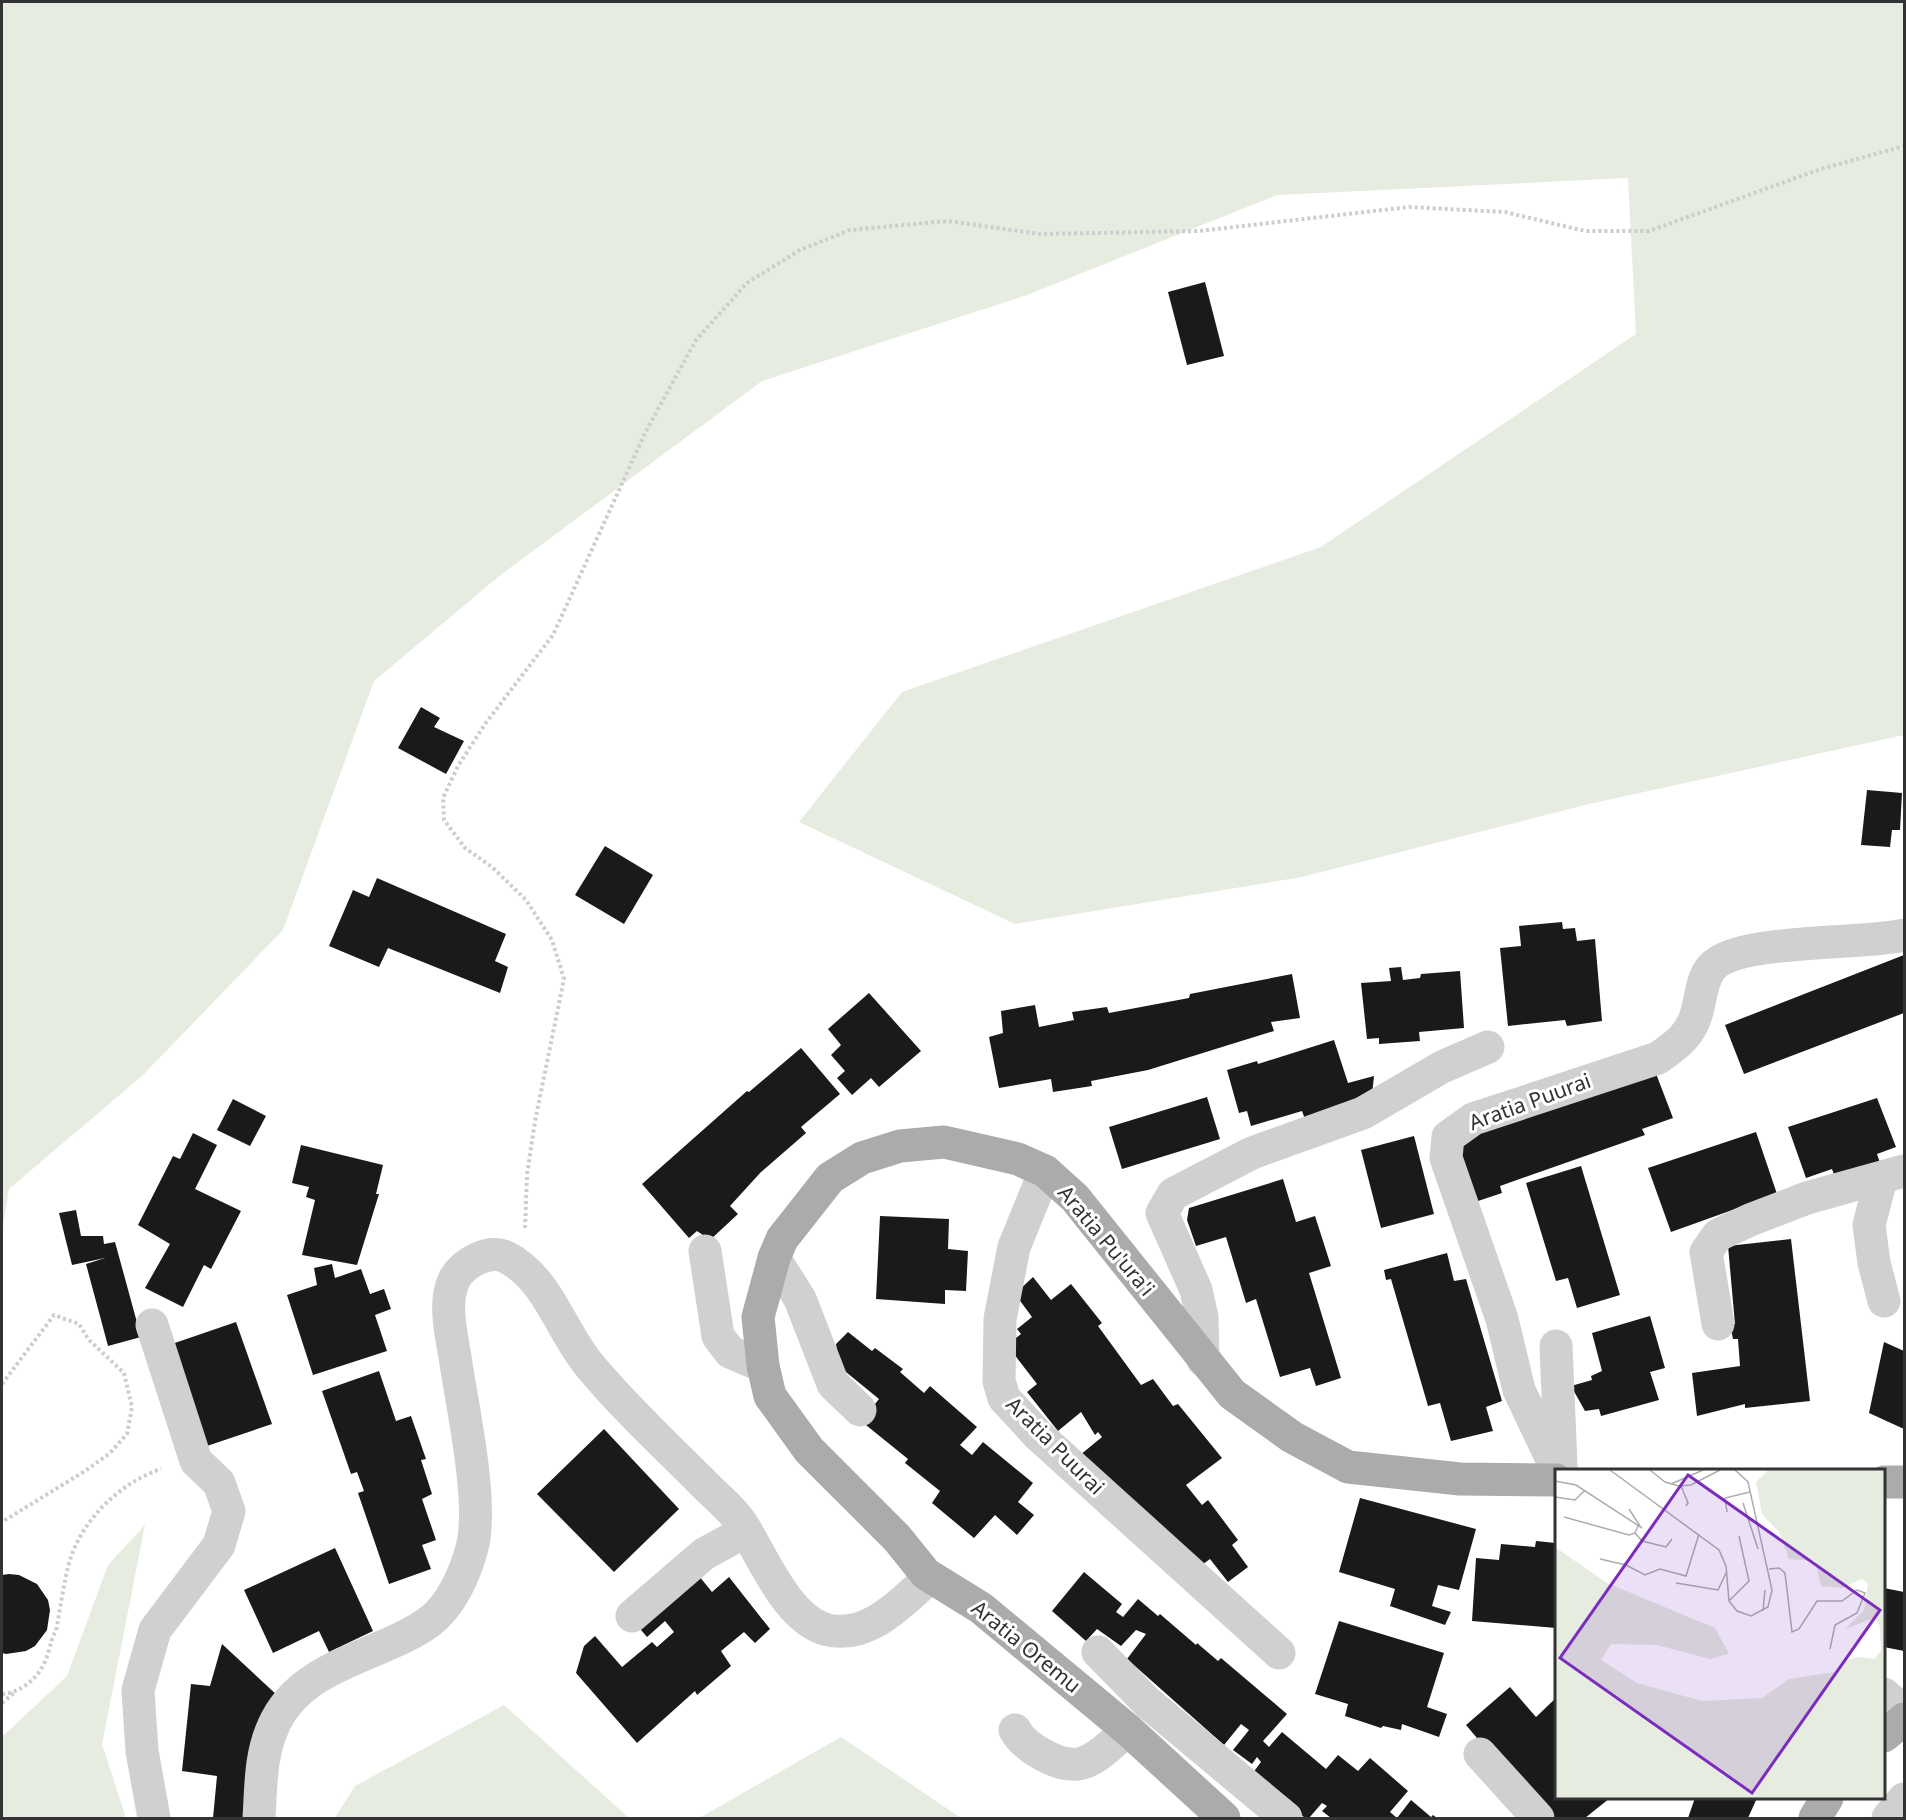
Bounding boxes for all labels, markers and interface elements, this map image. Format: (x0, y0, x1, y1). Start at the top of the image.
street label: Aratia Puurai (1465, 1066, 1594, 1136)
street label: Aratia Pu'ura'i (1052, 1179, 1161, 1302)
street label: Aratia Puurai (1001, 1390, 1111, 1500)
inset map (1555, 1469, 1885, 1799)
street label: Aratia Oremu (966, 1594, 1087, 1699)

